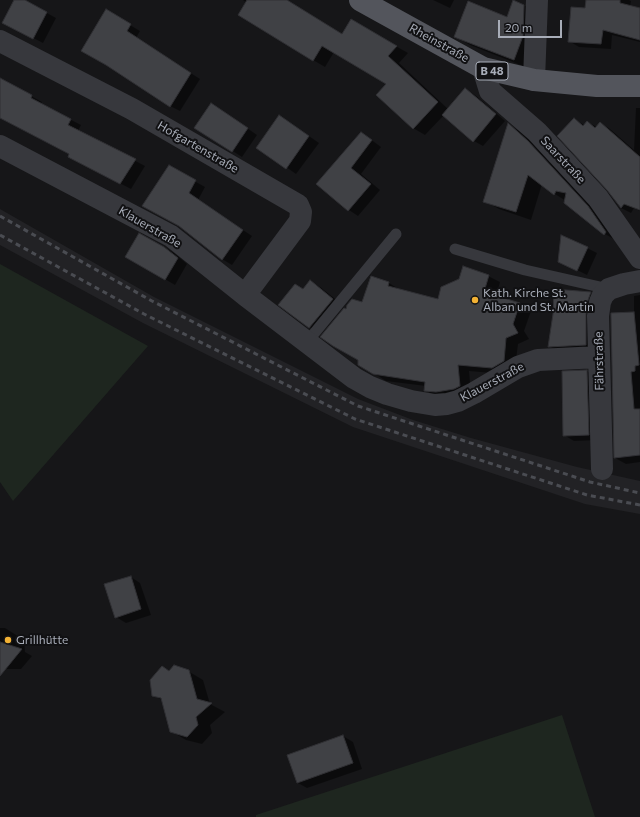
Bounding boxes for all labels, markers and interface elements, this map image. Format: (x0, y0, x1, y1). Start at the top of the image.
scale bar (500, 12, 564, 38)
text: 20 m (505, 20, 532, 34)
street label: Rheinstraße (407, 21, 471, 65)
road number: B 48 (476, 62, 508, 80)
street label: Hofgartenstraße (155, 118, 241, 176)
street label: Saarstraße (538, 133, 588, 187)
street label: Klauerstraße (116, 203, 184, 251)
place label: Kath. Kirche St. Alban und St. Martin (483, 286, 594, 314)
marker: Kath. Kirche St. Alban und St. Martin (470, 295, 480, 305)
street label: Fährstraße (591, 331, 607, 391)
street label: Klauerstraße (458, 359, 526, 405)
place label: Grillhütte (16, 633, 68, 647)
marker: Grillhütte (3, 635, 13, 645)

